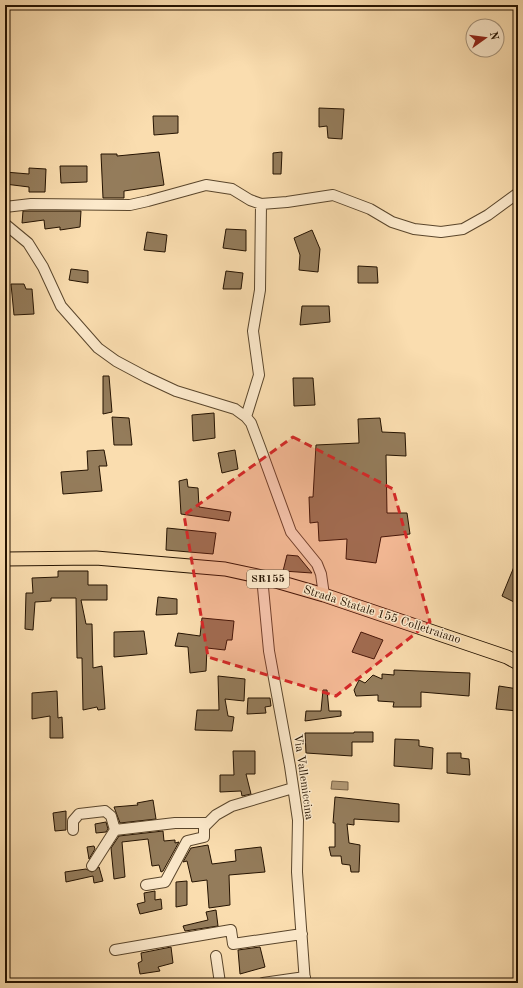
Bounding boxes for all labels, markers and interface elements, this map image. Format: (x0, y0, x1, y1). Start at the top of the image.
north arrow (465, 18, 505, 58)
text: N (487, 31, 500, 42)
road number: SR155 (247, 570, 289, 588)
street label: Strada Statale 155 Colletraiano (302, 583, 463, 646)
street label: Via Vallemiccina (291, 733, 315, 821)

